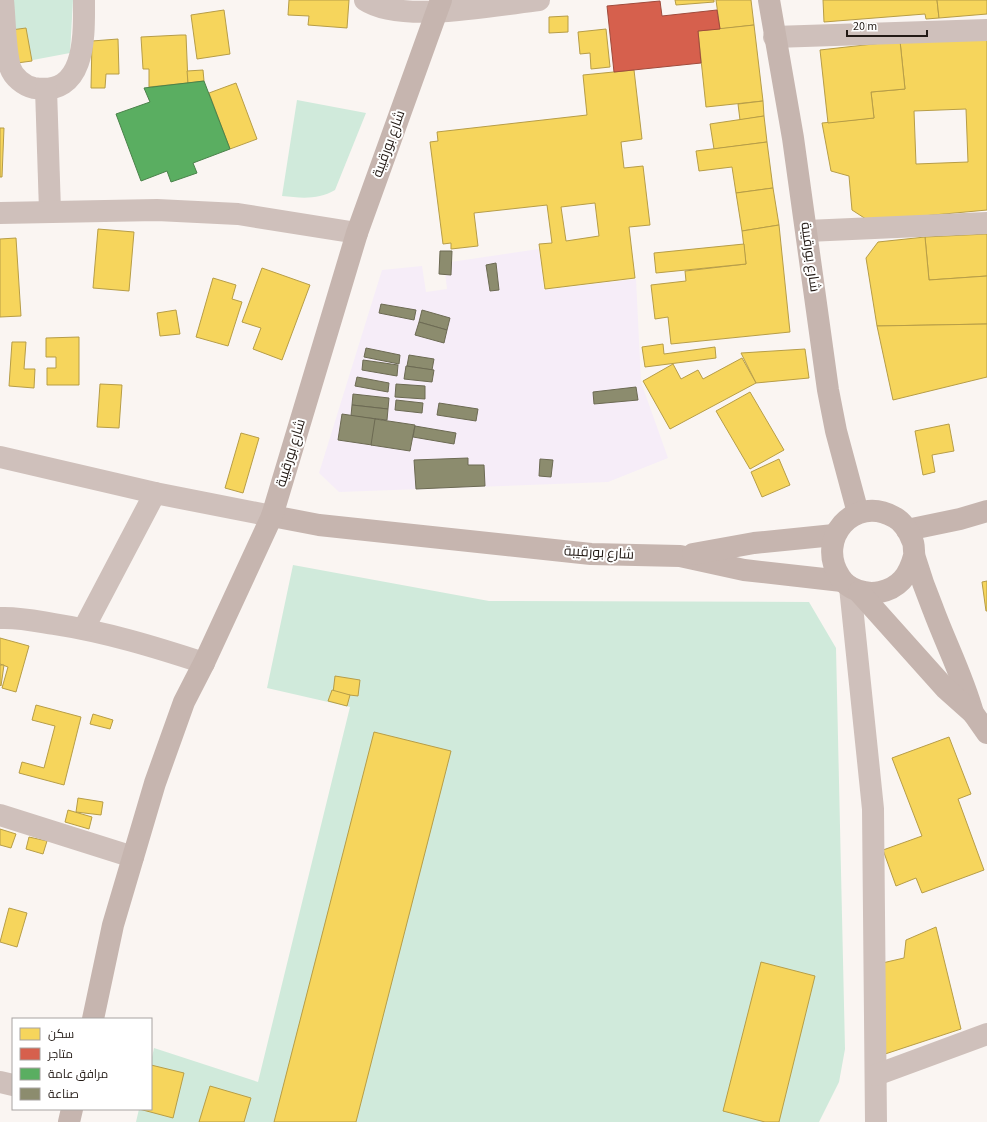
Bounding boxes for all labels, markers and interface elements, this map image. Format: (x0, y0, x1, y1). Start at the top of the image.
scale bar (847, 12, 927, 38)
text: 20 m (853, 18, 877, 35)
street label: شارع بورقيبة (368, 108, 410, 180)
street label: شارع بورقيبة (795, 221, 825, 293)
street label: شارع بورقيبة (271, 416, 311, 490)
street label: شارع بورقيبة (563, 541, 635, 565)
legend (12, 1018, 152, 1110)
text: سكن (48, 1026, 74, 1043)
text: متاجر (47, 1046, 73, 1063)
text: مرافق عامة (48, 1066, 108, 1083)
text: صناعة (48, 1086, 79, 1103)

